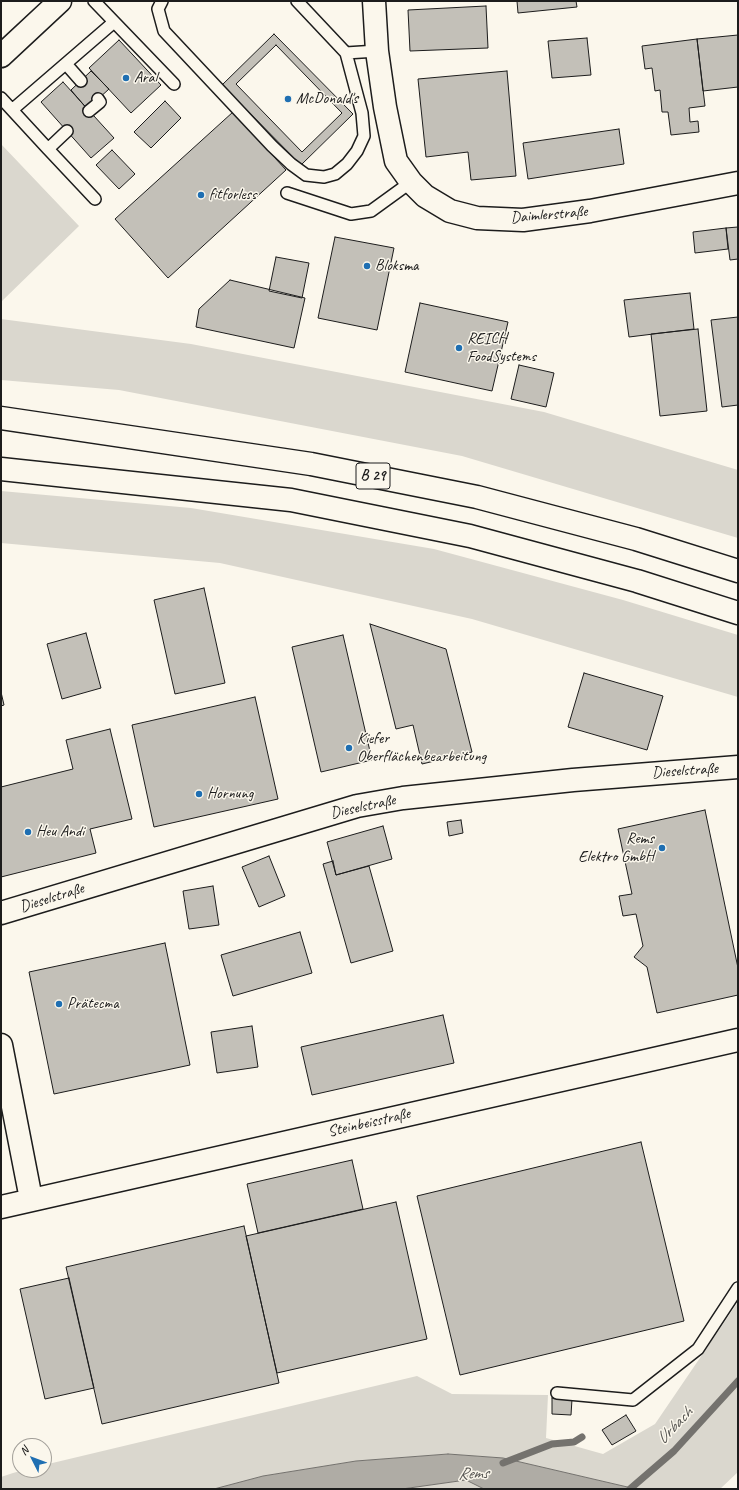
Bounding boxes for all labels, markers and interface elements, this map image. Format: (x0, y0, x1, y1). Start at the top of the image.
place label: Aral (134, 68, 157, 88)
marker: Aral (121, 73, 131, 83)
place label: McDonald's (296, 89, 358, 109)
marker: McDonald's (283, 94, 293, 104)
place label: fitforless (209, 185, 257, 205)
marker: fitforless (196, 190, 206, 200)
street label: Daimlerstraße (510, 202, 588, 228)
place label: Bloksma (375, 256, 419, 276)
marker: Bloksma (362, 261, 372, 271)
place label: REICH FoodSystems (467, 329, 536, 367)
marker: REICH FoodSystems (454, 343, 464, 353)
road number: B 29 (356, 463, 390, 489)
place label: Kiefer Oberflächenbearbeitung (357, 729, 486, 767)
marker: Kiefer Oberflächenbearbeitung (344, 743, 354, 753)
street label: Dieselstraße (651, 759, 719, 783)
place label: Hornung (207, 784, 253, 804)
marker: Hornung (194, 789, 204, 799)
street label: Dieselstraße (329, 791, 397, 823)
place label: Heu Andi (36, 822, 84, 842)
marker: Heu Andi (23, 827, 33, 837)
place label: Rems Elektro GmbH (578, 829, 654, 867)
marker: Rems Elektro GmbH (657, 843, 667, 853)
street label: Dieselstraße (18, 879, 86, 917)
place label: Prätecma (67, 994, 119, 1014)
marker: Prätecma (54, 999, 64, 1009)
street label: Steinbeisstraße (326, 1104, 412, 1142)
water label: Urbach (653, 1403, 697, 1449)
north arrow (12, 1438, 52, 1478)
text: N (16, 1443, 31, 1458)
water label: Rems (458, 1463, 488, 1485)

